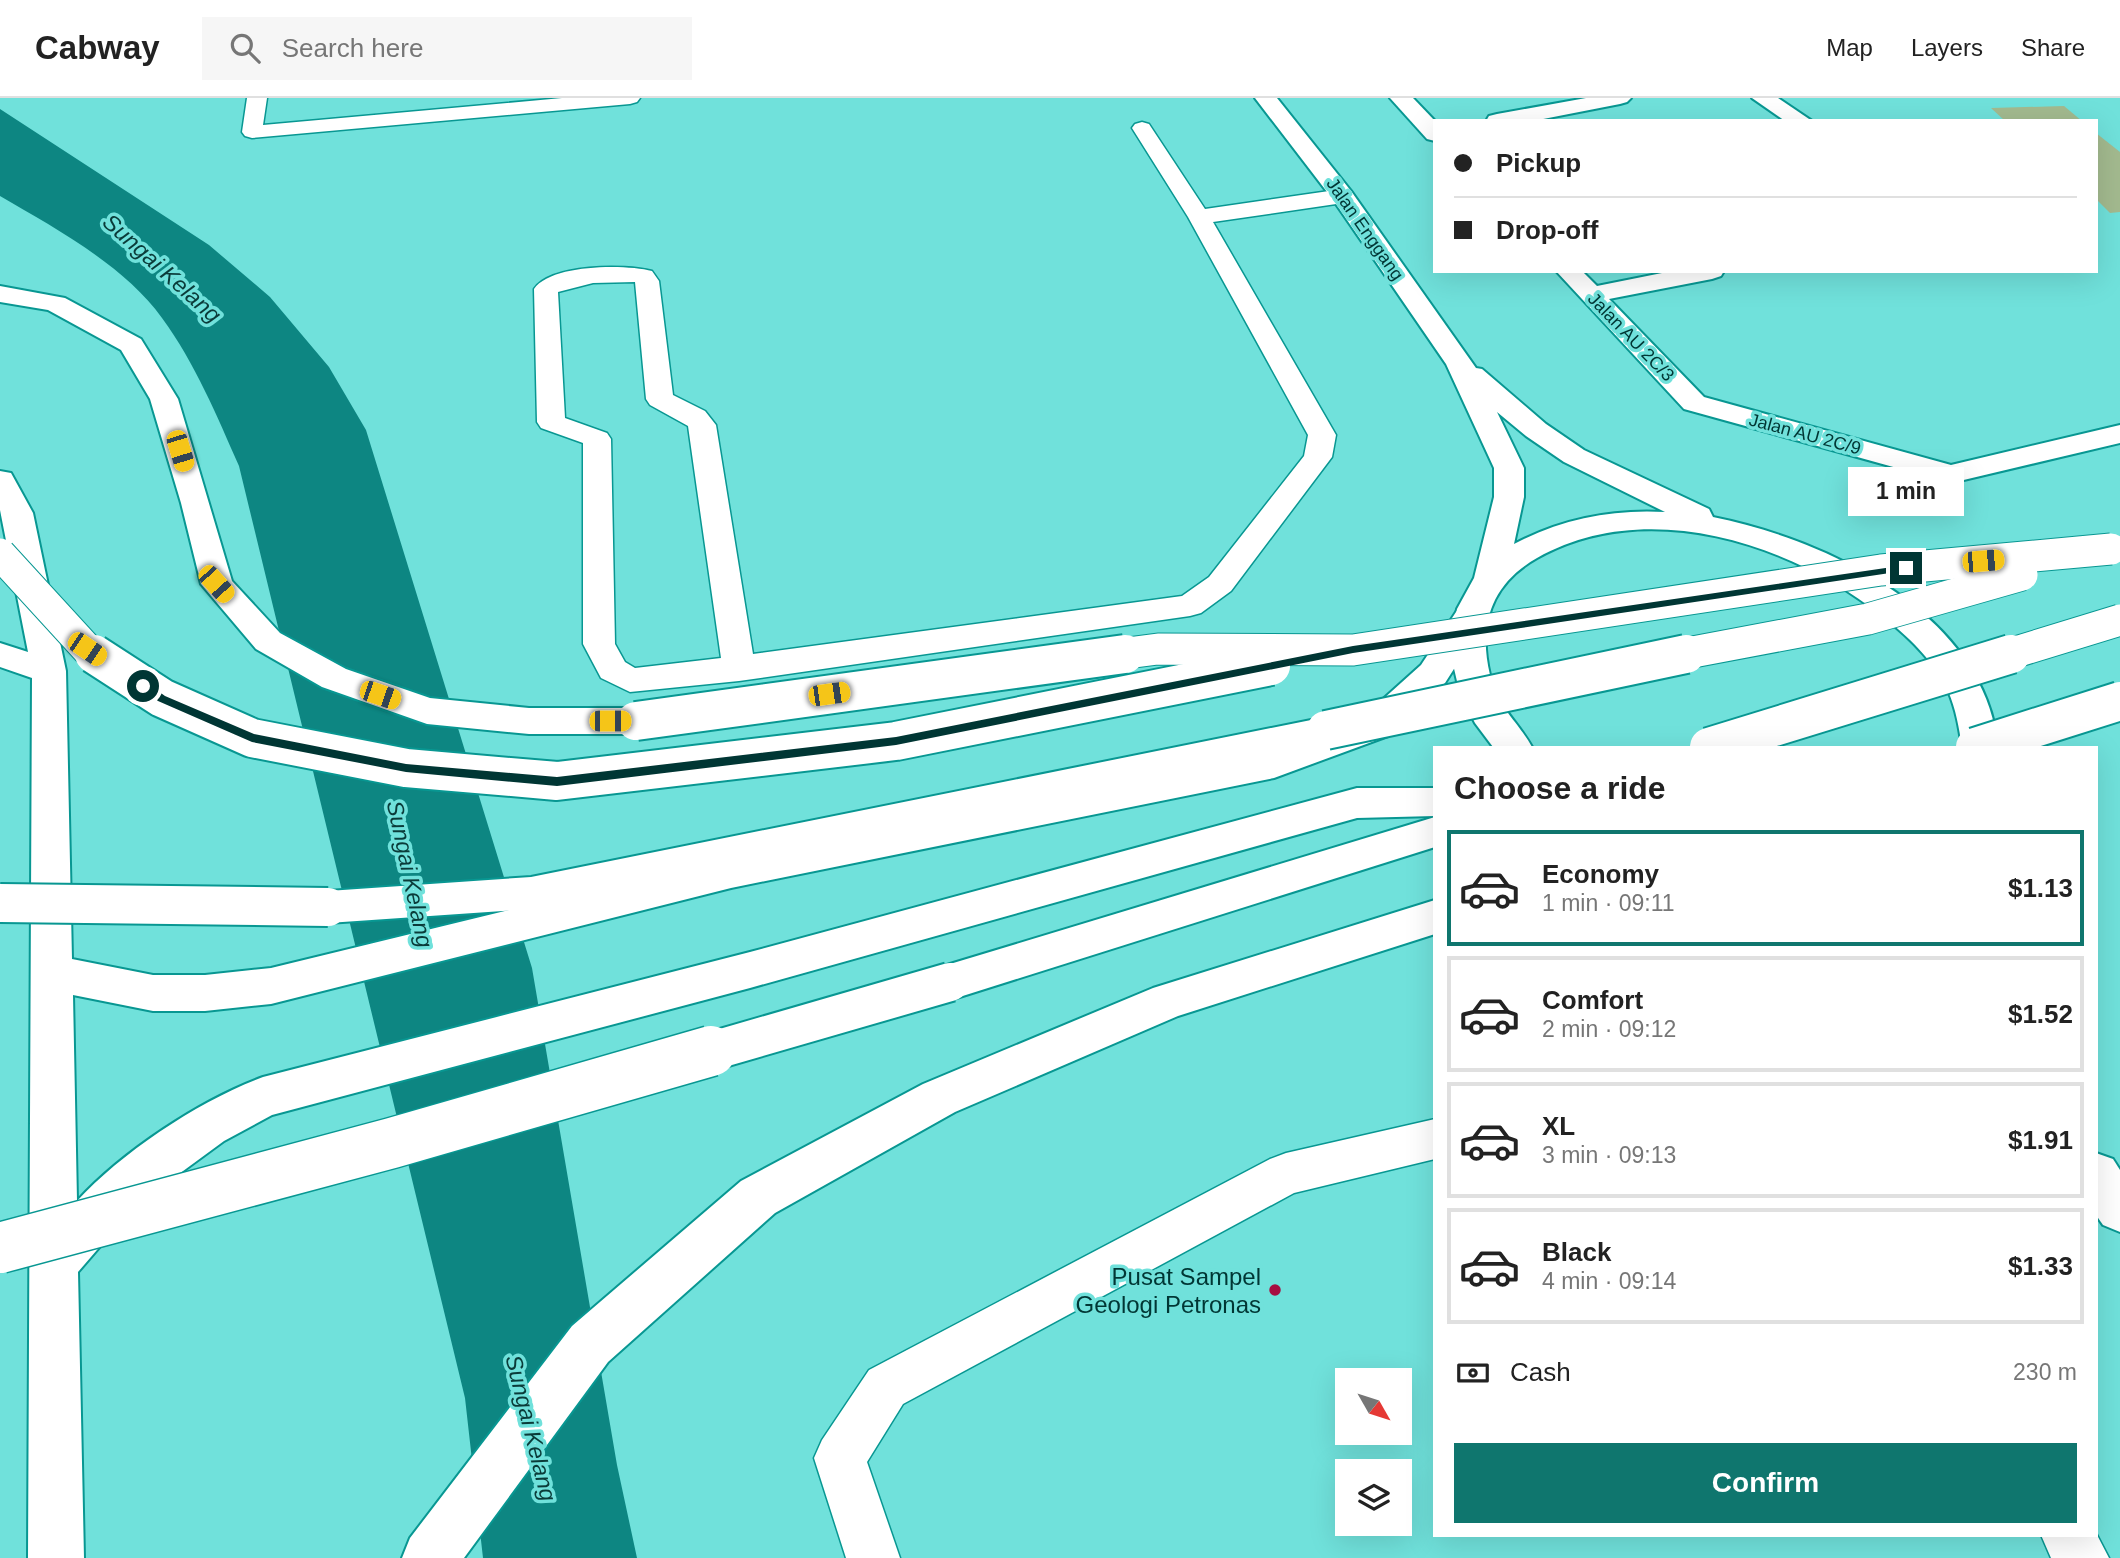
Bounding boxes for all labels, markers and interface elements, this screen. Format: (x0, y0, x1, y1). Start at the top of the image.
search box (202, 17, 692, 80)
text: Cabway (35, 29, 160, 66)
icon: search (226, 29, 264, 67)
text: Search here (282, 33, 423, 63)
text: Map (1826, 34, 1873, 61)
text: Layers (1911, 34, 1983, 61)
text: Share (2021, 34, 2085, 61)
text: Pickup (1496, 148, 1581, 178)
street label: Jalan Enggang (1322, 174, 1408, 284)
water label: Sungai Kelang (98, 208, 226, 328)
text: Drop-off (1496, 215, 1599, 245)
street label: Jalan AU 2C/3 (1584, 289, 1678, 385)
street label: Jalan AU 2C/9 (1747, 409, 1863, 459)
car (164, 428, 197, 474)
callout: 1 min (1848, 466, 1964, 516)
text: 1 min (1876, 478, 1936, 504)
car (1962, 549, 2005, 573)
route end (1890, 552, 1922, 584)
car (195, 561, 238, 607)
car (64, 629, 111, 669)
route start (127, 670, 159, 702)
car (357, 678, 404, 712)
car (807, 681, 852, 707)
car (590, 711, 632, 732)
text: Choose a ride (1454, 770, 1666, 806)
water label: Sungai Kelang (382, 798, 438, 950)
icon: car (1458, 857, 1521, 920)
text: Economy (1542, 859, 1659, 889)
text: $1.13 (2008, 873, 2073, 903)
text: 1 min · 09:11 (1542, 890, 1675, 916)
icon: car (1458, 983, 1521, 1046)
text: Comfort (1542, 985, 1643, 1015)
text: $1.52 (2008, 999, 2073, 1029)
text: 2 min · 09:12 (1542, 1016, 1676, 1042)
icon: car (1458, 1109, 1521, 1172)
text: XL (1542, 1111, 1575, 1141)
text: $1.91 (2008, 1125, 2073, 1155)
text: 3 min · 09:13 (1542, 1142, 1676, 1168)
icon: car (1458, 1235, 1521, 1298)
text: Black (1542, 1237, 1611, 1267)
text: $1.33 (2008, 1251, 2073, 1281)
place label: Pusat Sampel Geologi Petronas (1076, 1263, 1261, 1318)
text: 4 min · 09:14 (1542, 1268, 1676, 1294)
marker: Pusat Sampel Geologi Petronas (1267, 1282, 1283, 1298)
water label: Sungai Kelang (500, 1352, 562, 1504)
icon: cash (1454, 1354, 1492, 1392)
text: Cash (1510, 1357, 1571, 1387)
text: 230 m (2013, 1359, 2077, 1385)
north arrow (1335, 1368, 1412, 1446)
map controls (1335, 1368, 1412, 1536)
button: Confirm (1454, 1443, 2077, 1523)
button: layers (1335, 1459, 1412, 1536)

